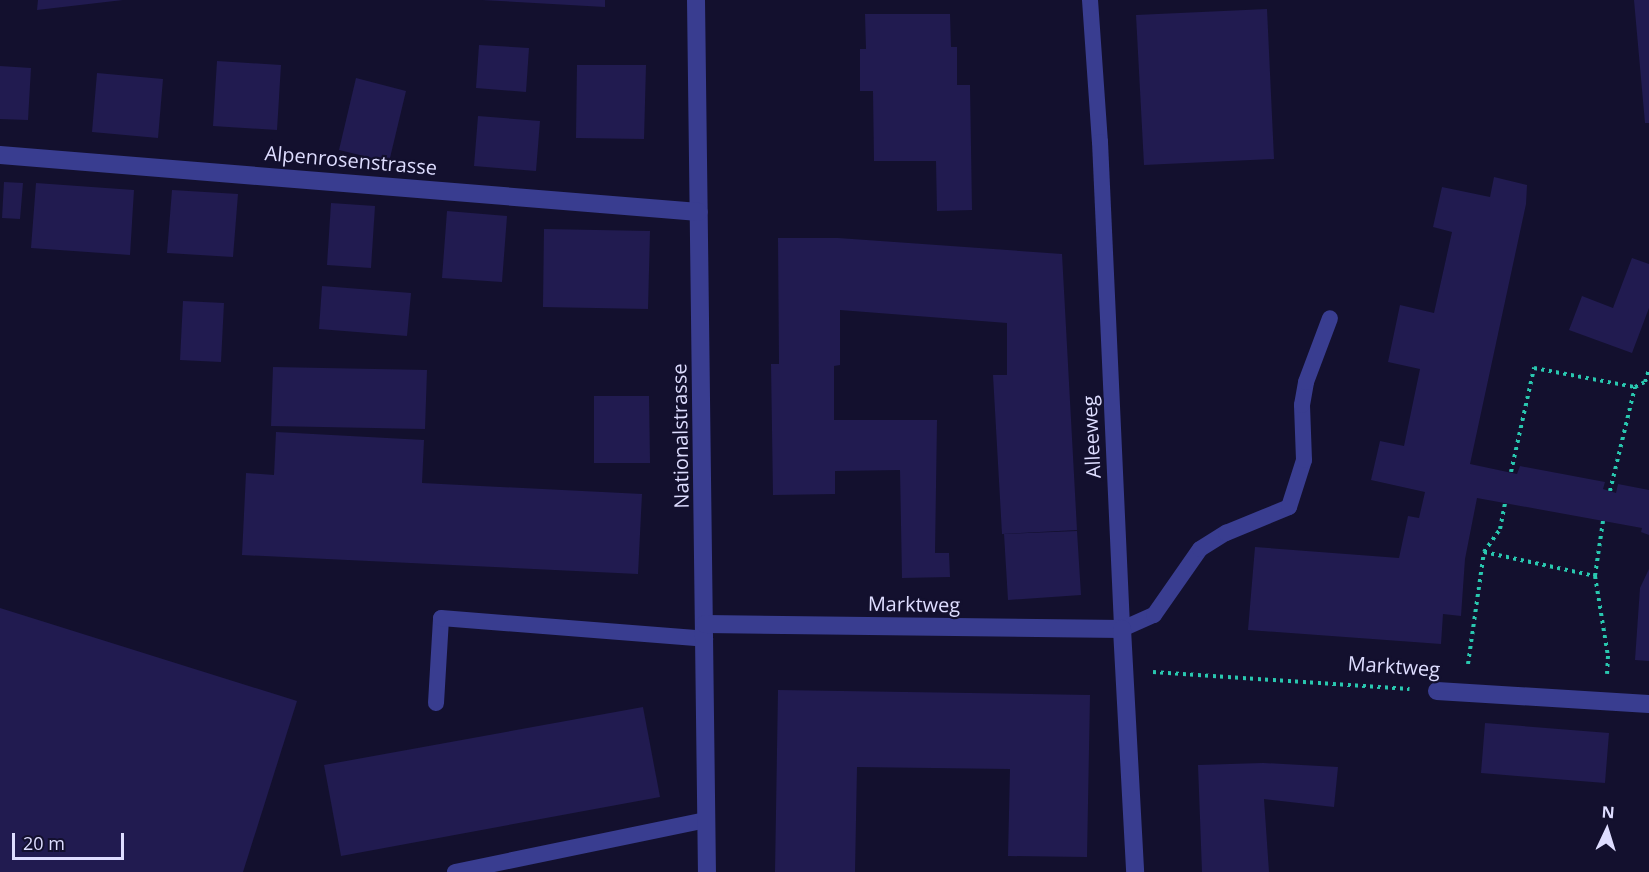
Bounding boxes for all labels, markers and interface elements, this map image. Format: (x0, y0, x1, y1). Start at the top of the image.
street label: Alpenrosenstrasse (264, 141, 438, 179)
street label: Nationalstrasse (667, 363, 693, 509)
street label: Alleeweg (1077, 395, 1105, 479)
street label: Marktweg (868, 591, 960, 617)
street label: Marktweg (1347, 651, 1441, 681)
north arrow (1577, 800, 1637, 860)
text: N (1601, 801, 1616, 823)
scale bar (15, 821, 128, 859)
text: 20 m (23, 831, 65, 855)

